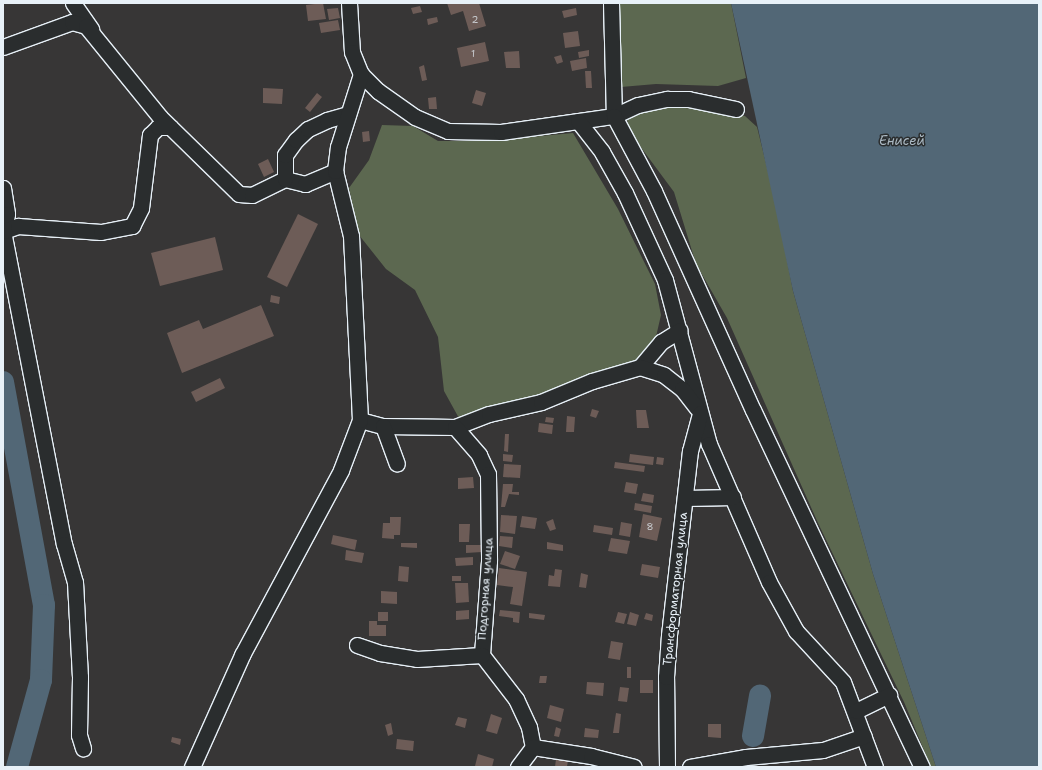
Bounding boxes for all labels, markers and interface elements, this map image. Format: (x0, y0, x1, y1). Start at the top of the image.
house number: 2 (472, 14, 478, 26)
house number: 1 (471, 48, 475, 60)
water label: Енисей (879, 133, 925, 149)
street label: Трансформаторная улица (661, 512, 691, 666)
house number: 8 (647, 521, 653, 533)
street label: Подгорная улица (475, 537, 497, 641)

